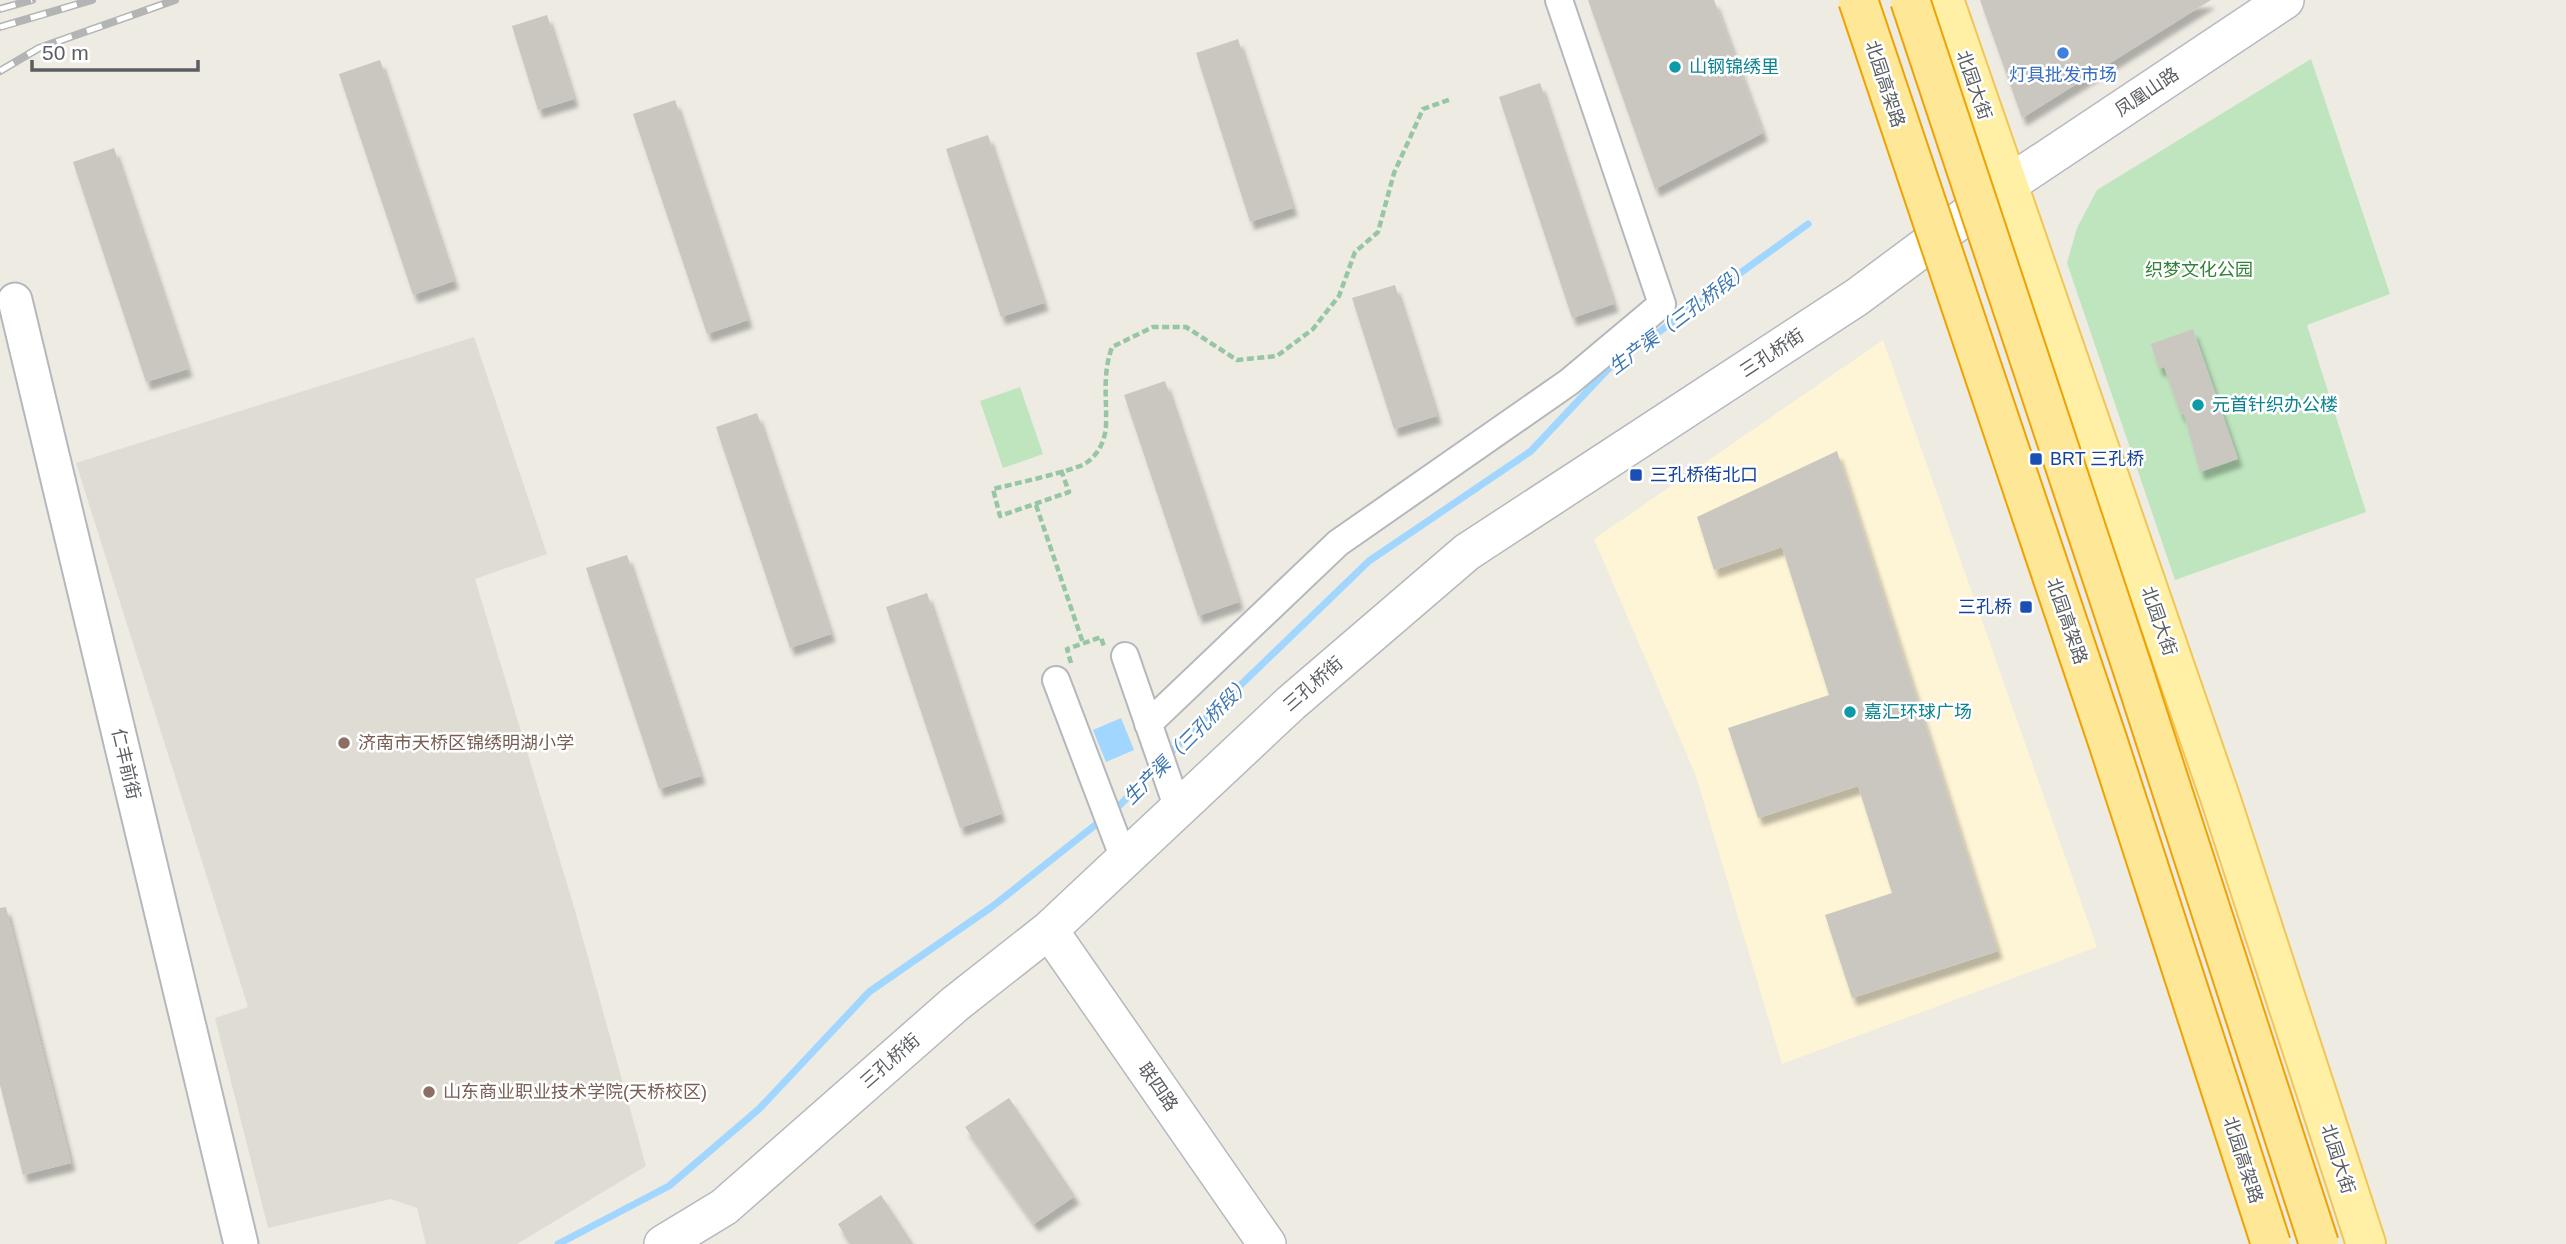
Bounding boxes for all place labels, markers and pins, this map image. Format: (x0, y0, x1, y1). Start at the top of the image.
marker: 灯具批发市场 (2055, 45, 2071, 61)
place label: 山钢锦绣里 (1689, 57, 1779, 77)
marker: 山钢锦绣里 (1667, 59, 1683, 75)
place label: 灯具批发市场 (2009, 65, 2117, 85)
place label: 元首针织办公楼 (2212, 395, 2338, 415)
marker: 元首针织办公楼 (2190, 397, 2206, 413)
place label: BRT 三孔桥 (2050, 449, 2144, 469)
marker: BRT 三孔桥 (2028, 451, 2044, 467)
place label: 三孔桥街北口 (1650, 465, 1758, 485)
marker: 三孔桥街北口 (1628, 467, 1644, 483)
place label: 三孔桥 (1958, 597, 2012, 617)
marker: 三孔桥 (2018, 599, 2034, 615)
place label: 嘉汇环球广场 (1864, 702, 1972, 722)
marker: 嘉汇环球广场 (1842, 704, 1858, 720)
place label: 济南市天桥区锦绣明湖小学 (358, 733, 574, 753)
marker: 济南市天桥区锦绣明湖小学 (336, 735, 352, 751)
place label: 山东商业职业技术学院(天桥校区) (443, 1082, 707, 1102)
marker: 山东商业职业技术学院(天桥校区) (421, 1084, 437, 1100)

